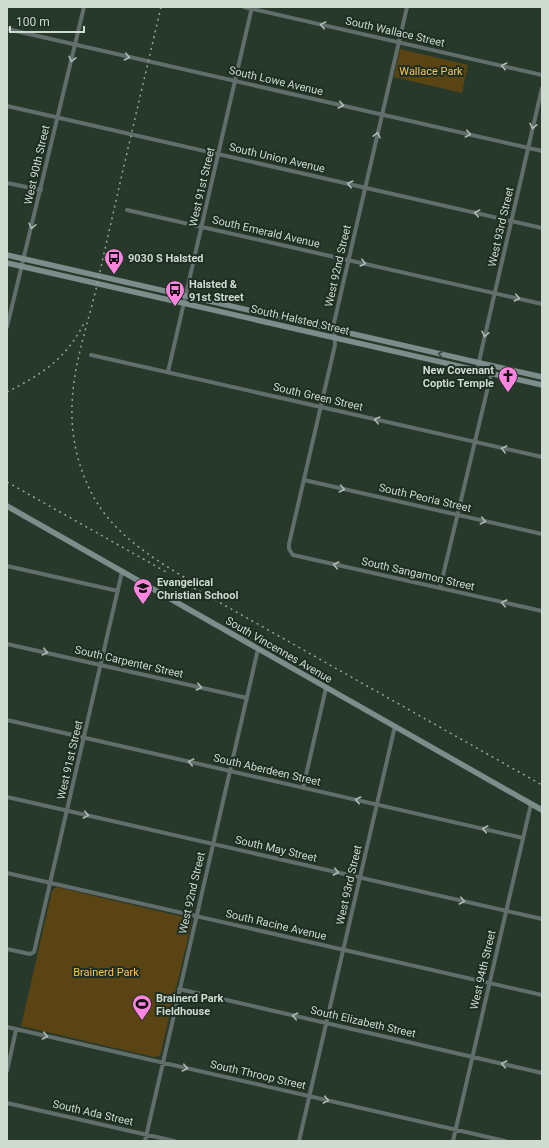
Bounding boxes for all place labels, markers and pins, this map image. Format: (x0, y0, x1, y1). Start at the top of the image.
bus stop icon: 9030 S Halsted (103, 247, 125, 275)
place label: 9030 S Halsted (128, 252, 204, 265)
place label: Halsted & 91st Street (189, 278, 244, 304)
bus stop icon: Halsted & 91st Street (164, 279, 186, 307)
place label: New Covenant Coptic Temple (423, 364, 494, 390)
church icon: New Covenant Coptic Temple (497, 365, 519, 393)
place label: Evangelical Christian School (157, 576, 238, 602)
school or university icon: Evangelical Christian School (132, 577, 154, 605)
place label: Brainerd Park Fieldhouse (156, 992, 224, 1018)
sports icon: Brainerd Park Fieldhouse (131, 993, 153, 1021)

